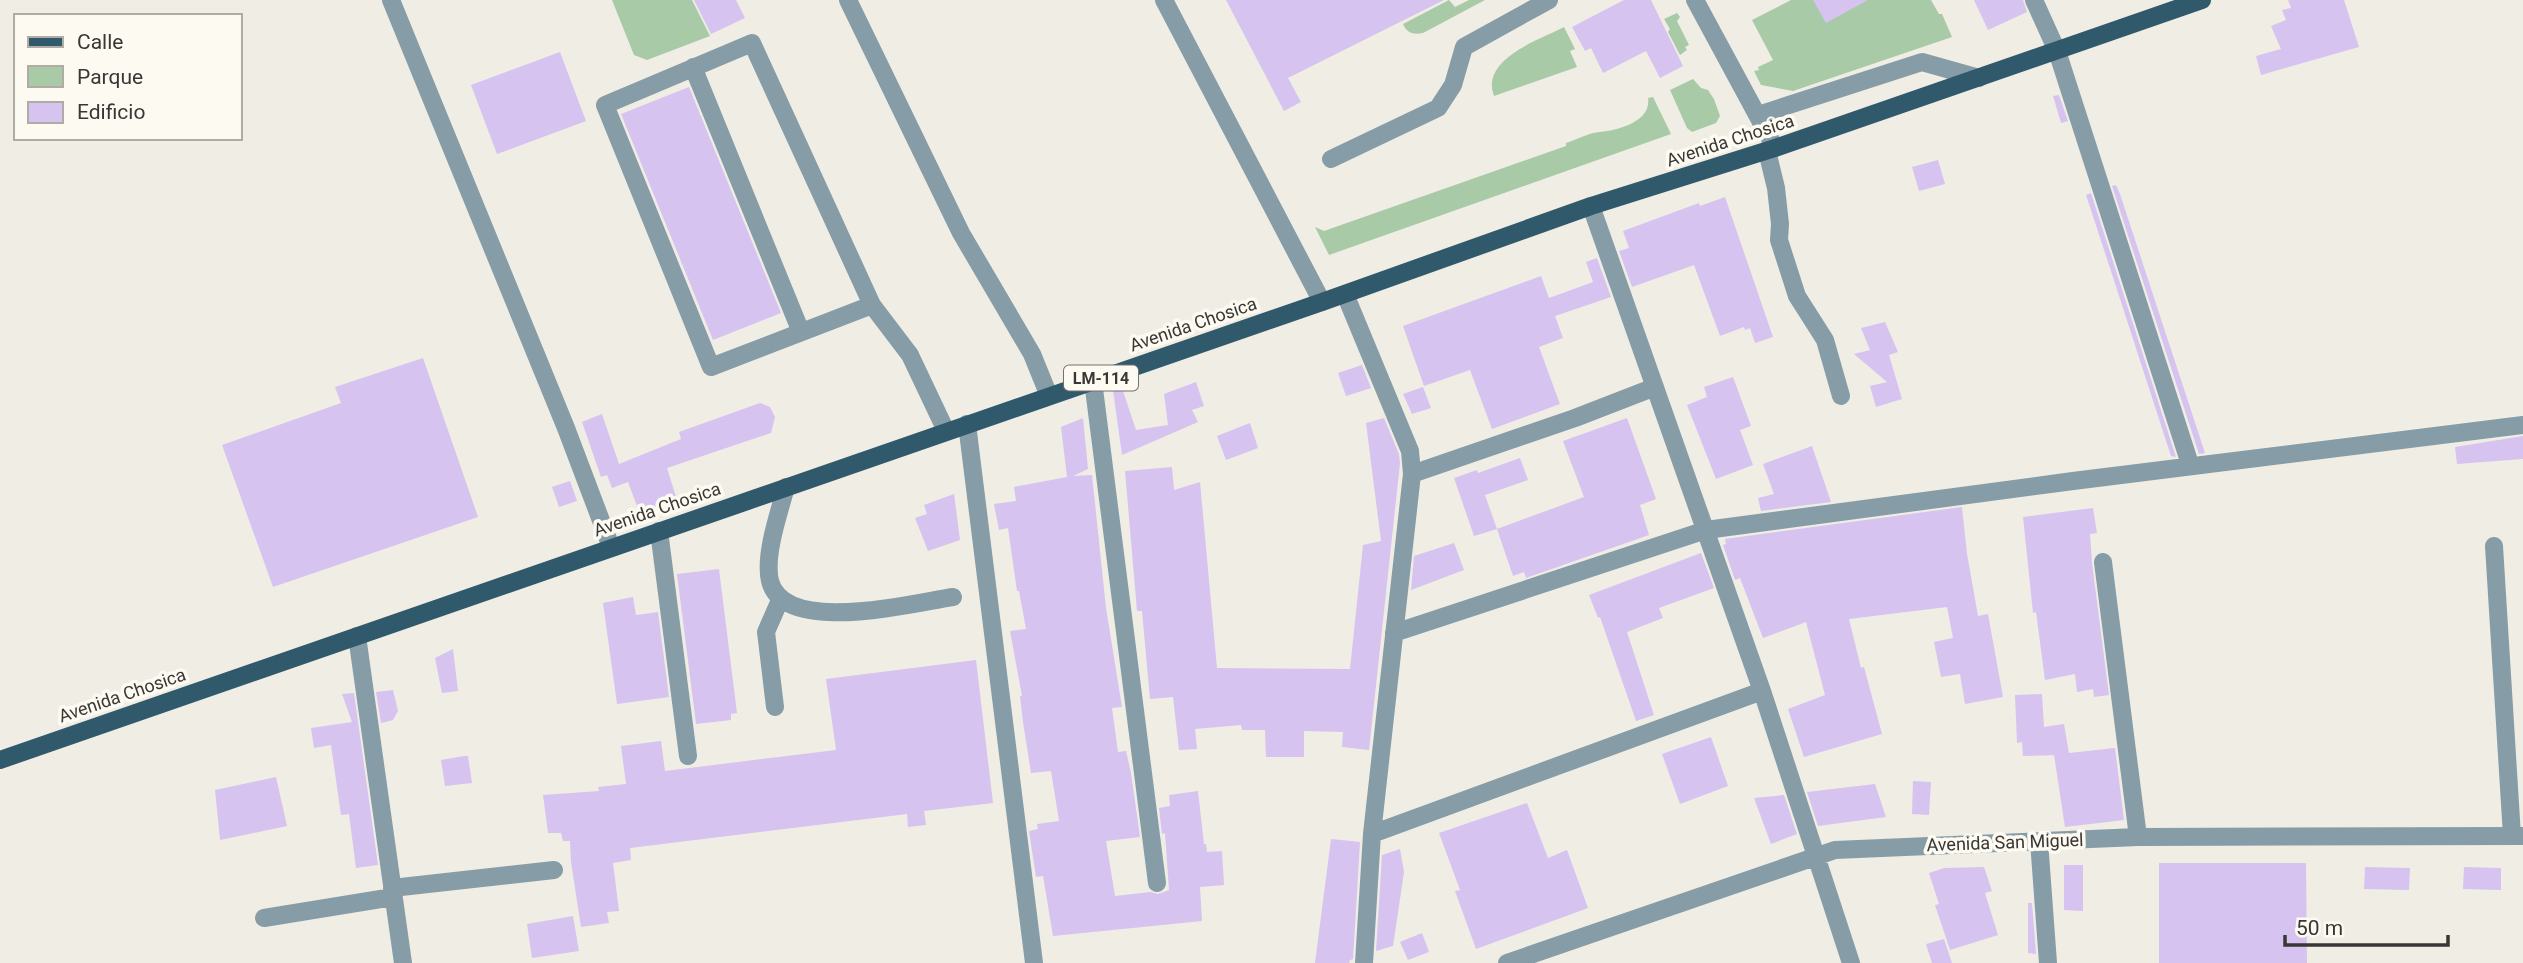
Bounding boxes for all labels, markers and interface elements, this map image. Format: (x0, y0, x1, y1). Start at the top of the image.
legend (14, 14, 242, 140)
text: Calle (77, 30, 123, 54)
text: Parque (77, 65, 143, 89)
text: Edificio (77, 100, 145, 124)
street label: Avenida Chosica (1664, 109, 1796, 171)
street label: Avenida Chosica (1127, 292, 1259, 356)
road number: LM-114 (1064, 366, 1138, 390)
street label: Avenida Chosica (591, 477, 723, 541)
street label: Avenida Chosica (56, 663, 188, 727)
street label: Avenida San Miguel (1926, 829, 2084, 855)
scale bar (2285, 904, 2448, 948)
text: 50 m (2296, 916, 2343, 940)

